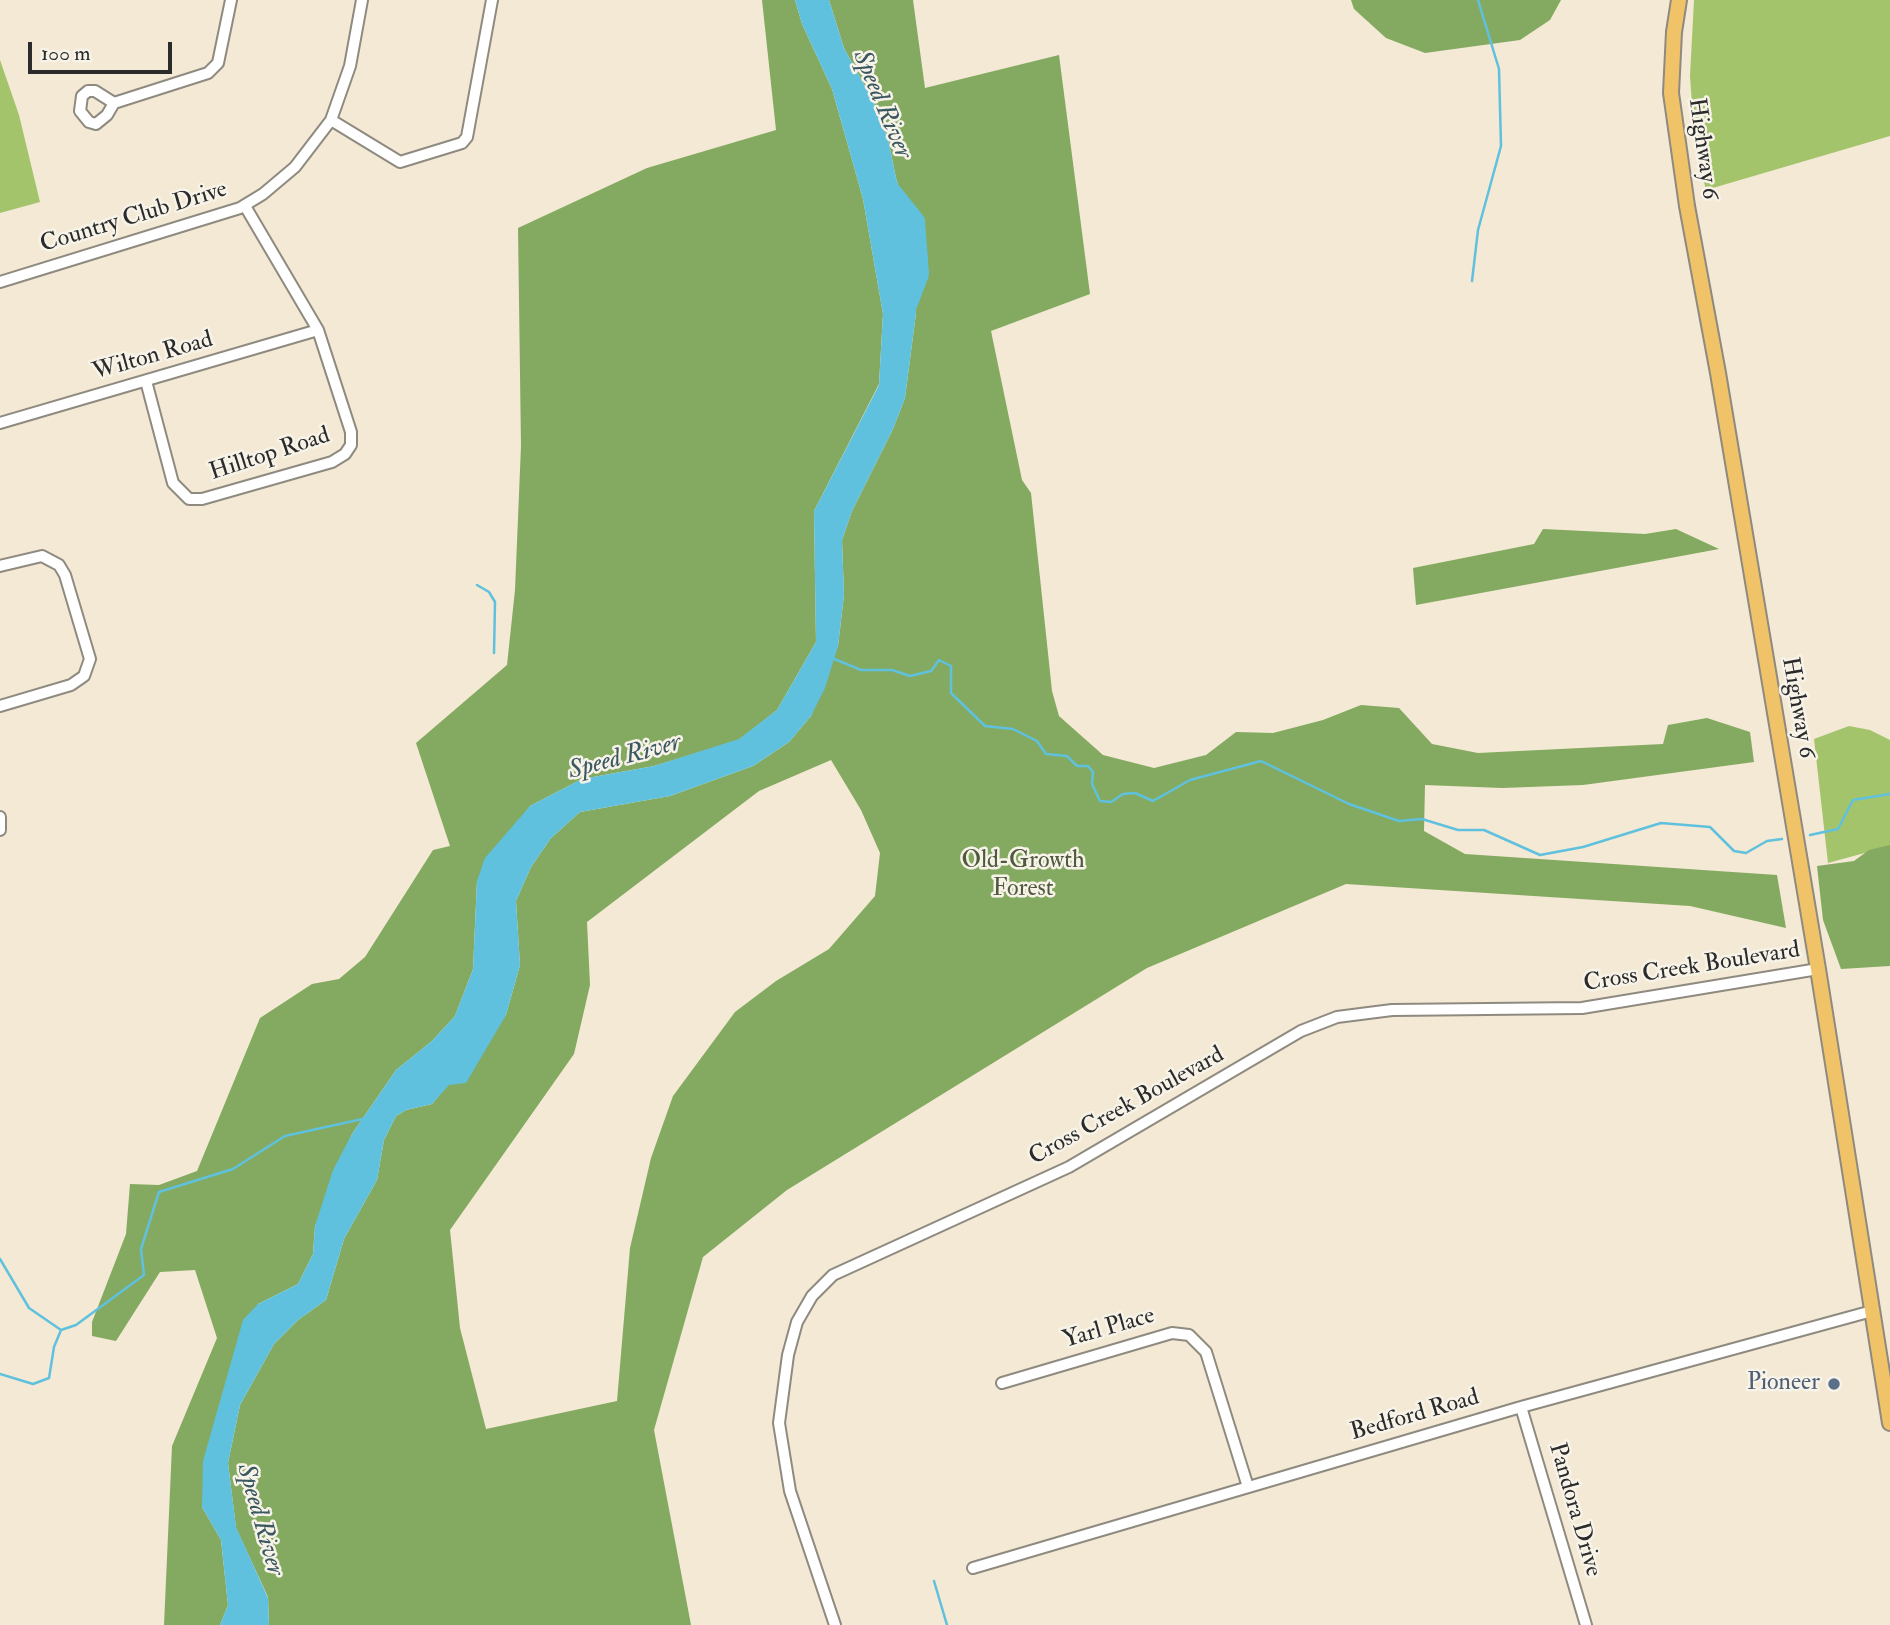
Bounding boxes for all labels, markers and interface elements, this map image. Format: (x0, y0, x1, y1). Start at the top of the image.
scale bar (32, 28, 175, 72)
text: 100 m (41, 40, 91, 67)
water label: Speed River (844, 46, 918, 164)
street label: Highway 6 (1681, 96, 1723, 202)
street label: Country Club Drive (37, 176, 231, 260)
street label: Wilton Road (90, 326, 216, 388)
street label: Hilltop Road (206, 422, 334, 488)
street label: Highway 6 (1774, 655, 1820, 761)
water label: Speed River (565, 728, 685, 788)
park label: Old-Growth Forest (961, 848, 1085, 904)
street label: Cross Creek Boulevard (1582, 937, 1802, 999)
street label: Cross Creek Boulevard (1024, 1041, 1230, 1173)
street label: Yarl Place (1060, 1302, 1158, 1356)
place label: Pioneer (1747, 1370, 1820, 1398)
marker: Pioneer (1826, 1376, 1842, 1392)
street label: Bedford Road (1347, 1384, 1483, 1448)
street label: Pandora Drive (1541, 1440, 1607, 1580)
water label: Speed River (228, 1460, 290, 1580)

